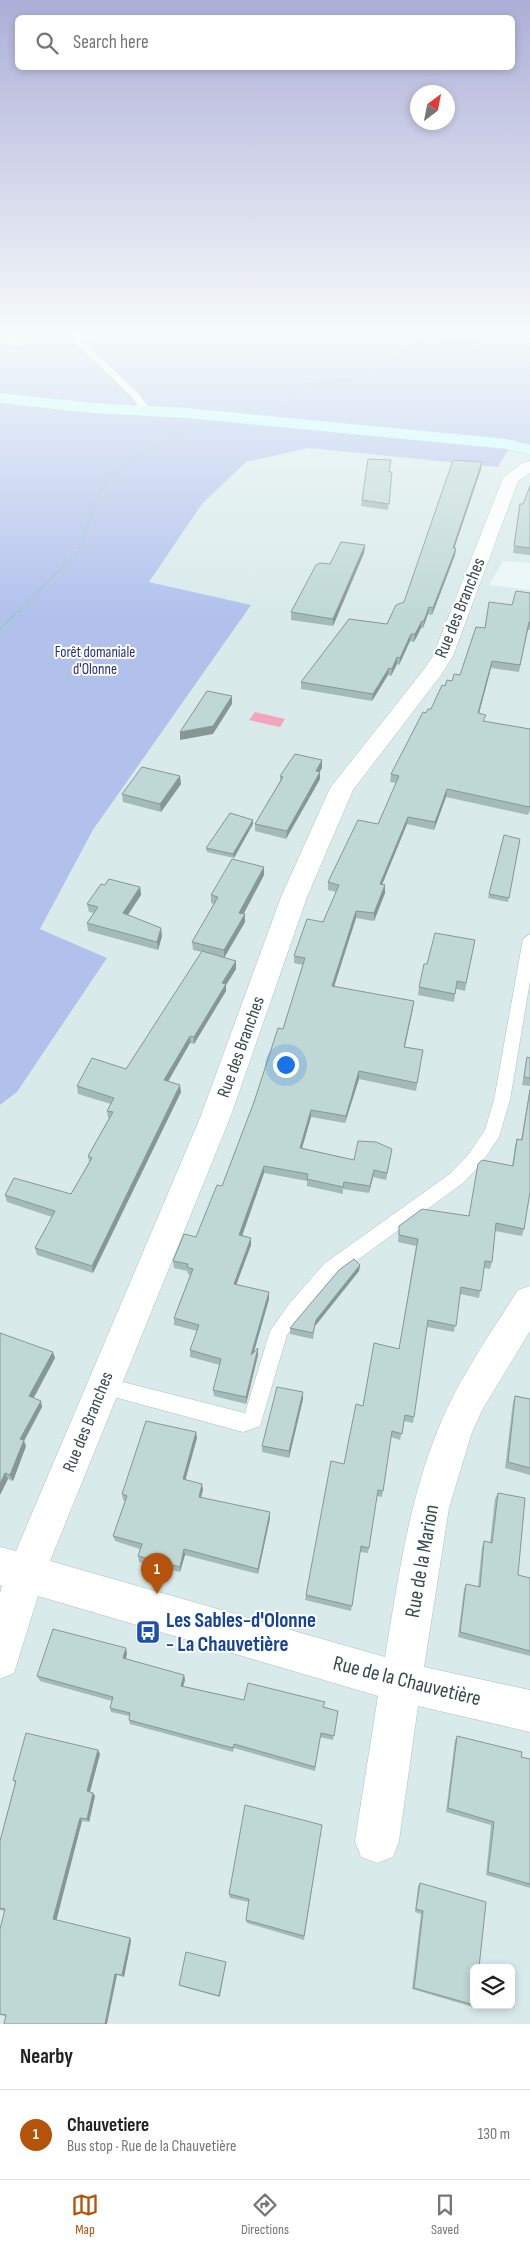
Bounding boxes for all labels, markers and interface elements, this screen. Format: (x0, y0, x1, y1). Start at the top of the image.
search box (15, 15, 515, 70)
icon: search (33, 29, 61, 57)
text: Search here (73, 31, 149, 54)
north arrow (410, 85, 455, 130)
street label: Rue des Branches (430, 555, 490, 661)
park label: Forêt domaniale d'Olonne (55, 643, 135, 679)
street label: Rue des Branches (213, 994, 269, 1100)
your location (273, 1052, 299, 1078)
street label: Rue des Branches (58, 1369, 118, 1475)
street label: Rue de la Marion (400, 1503, 444, 1619)
pin: 1 (141, 1553, 173, 1594)
place label: Les Sables-d'Olonne - La Chauvetière (166, 1608, 316, 1657)
bus stop icon: Les Sables-d'Olonne - La Chauvetière (135, 1619, 161, 1645)
street label: Rue de la Chauvetière (331, 1651, 483, 1711)
map controls (470, 1964, 515, 2009)
button: layers (470, 1964, 515, 2009)
text: Nearby (20, 2044, 73, 2069)
text: Chauvetiere (67, 2114, 149, 2137)
text: 1 (33, 2125, 39, 2144)
text: 130 m (478, 2125, 510, 2144)
text: Bus stop · Rue de la Chauvetière (67, 2137, 236, 2156)
tab: Map (71, 2191, 99, 2238)
tab: Directions (241, 2191, 289, 2238)
tab: Saved (431, 2191, 459, 2238)

